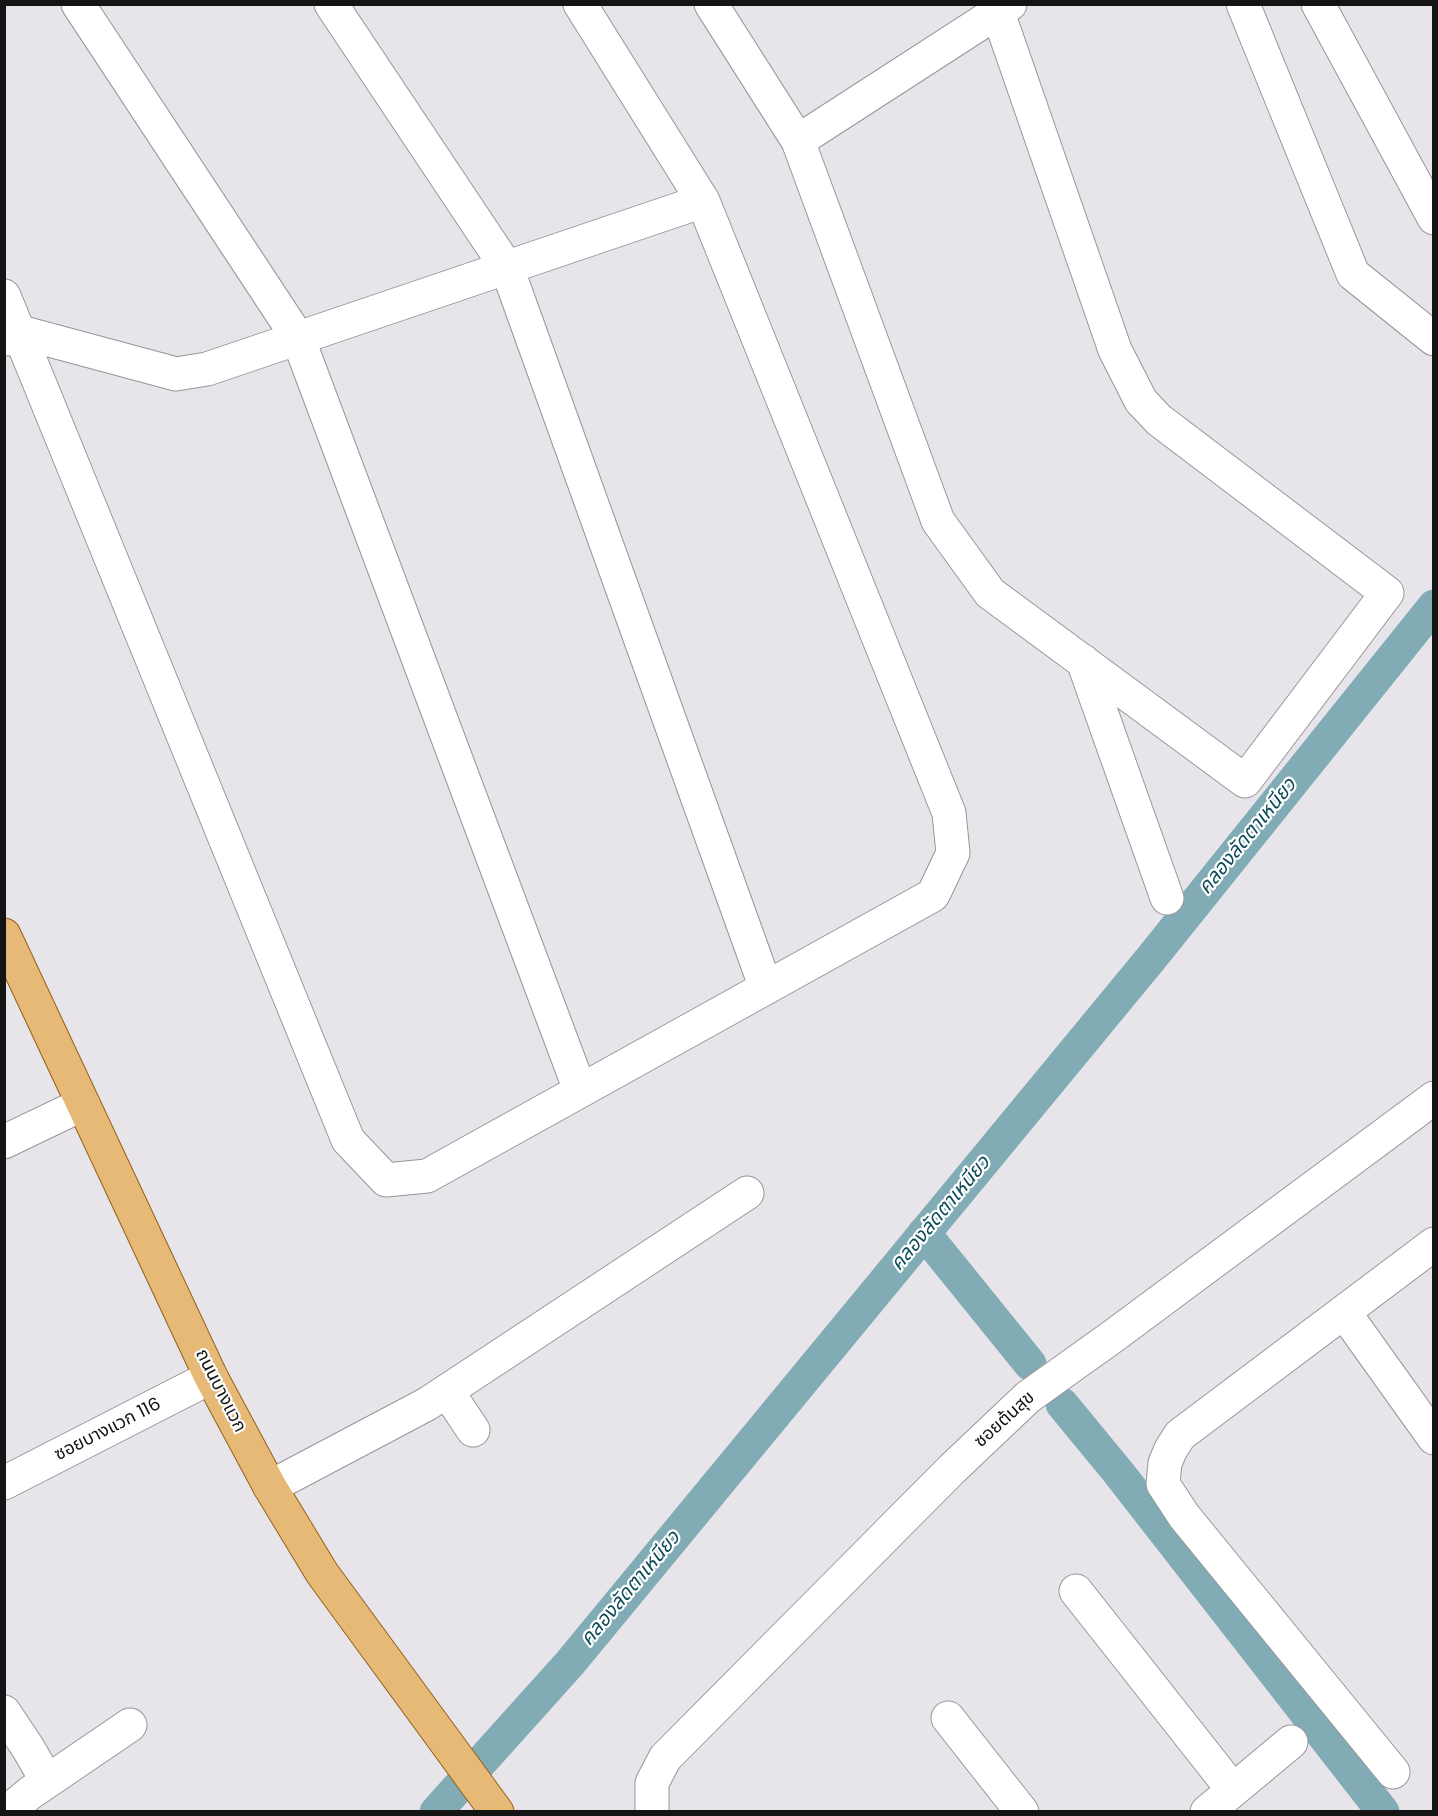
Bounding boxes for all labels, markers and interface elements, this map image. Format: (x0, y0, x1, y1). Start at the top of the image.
water label: คลองลัดตาเหนียว (1194, 774, 1302, 900)
water label: คลองลัดตาเหนียว (886, 1152, 996, 1276)
street label: ถนนบางแวก (190, 1346, 250, 1436)
street label: ซอยต้นสุข (970, 1387, 1040, 1453)
street label: ซอยบางแวก 116 (51, 1394, 165, 1466)
water label: คลองลัดตาเหนียว (576, 1527, 686, 1651)

